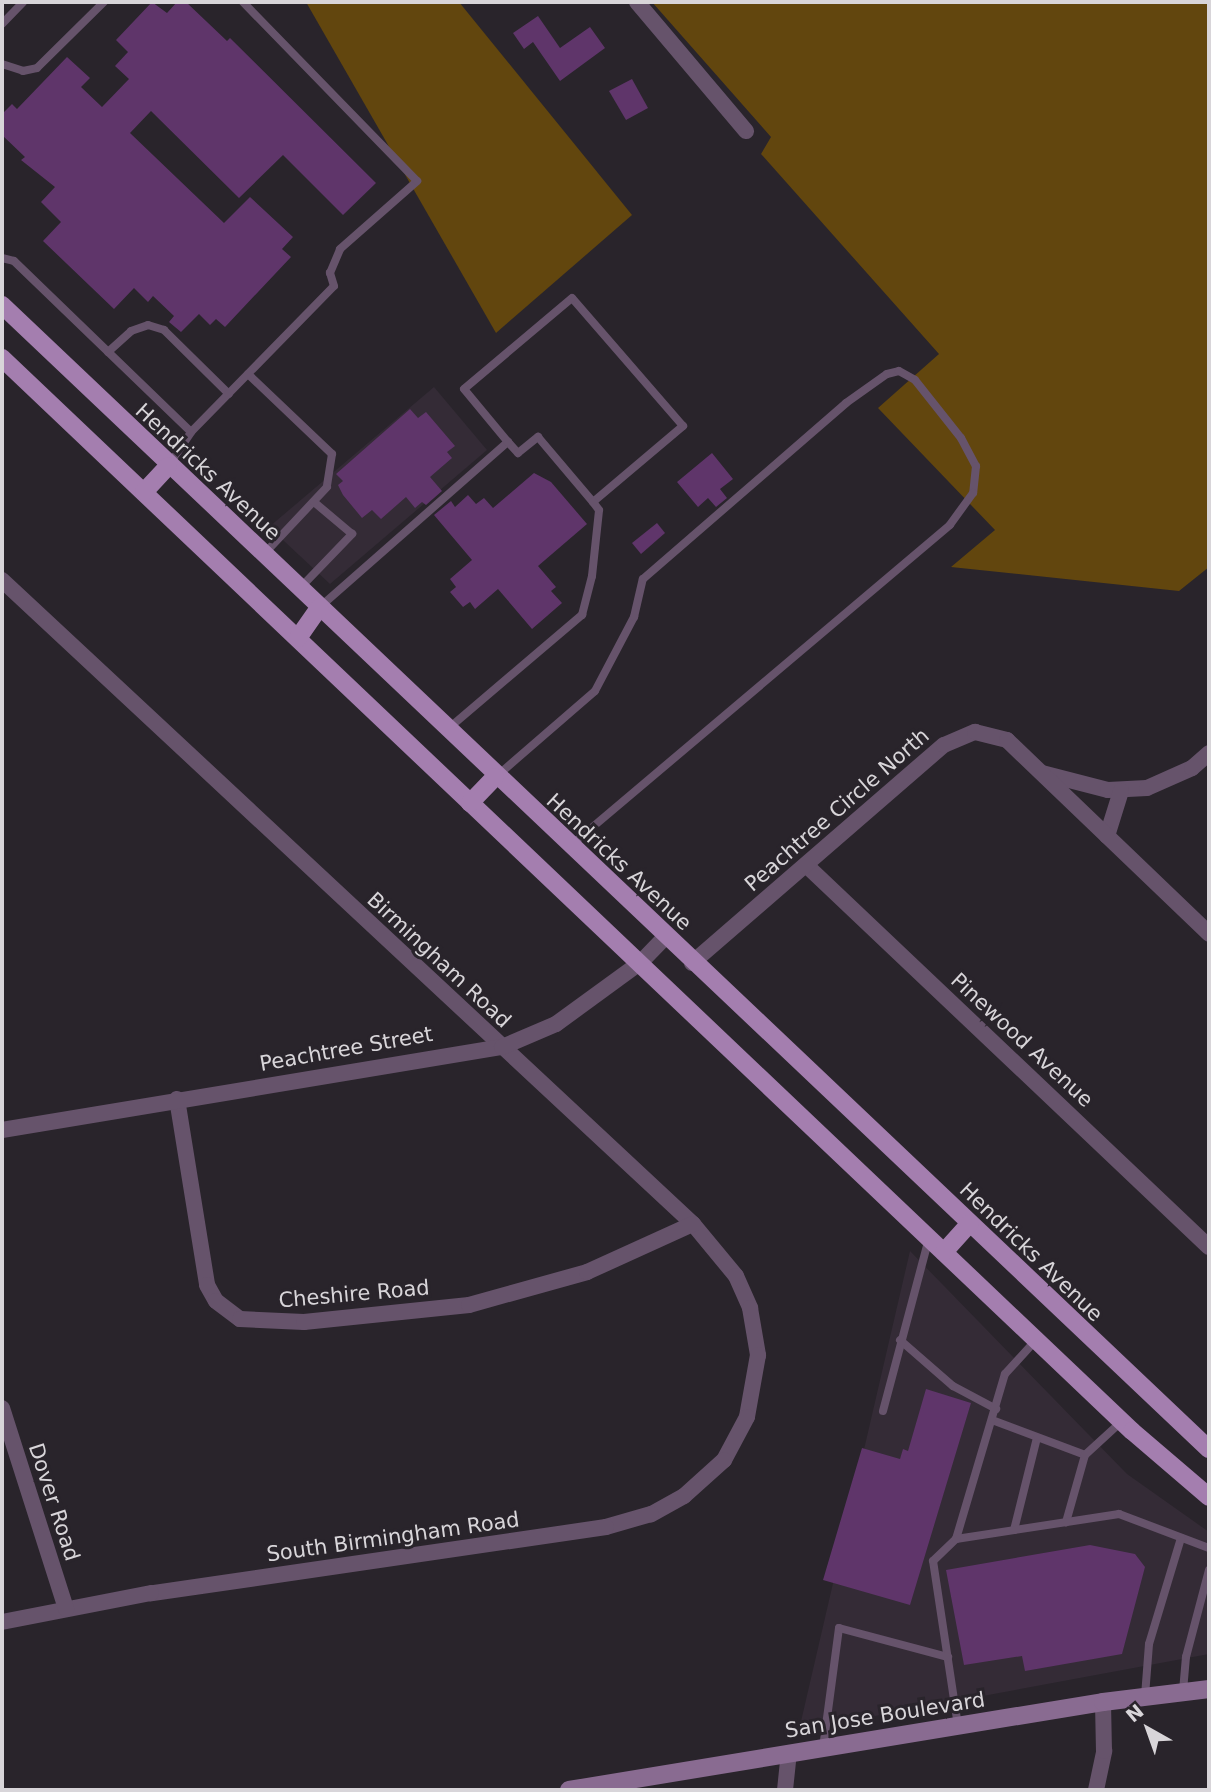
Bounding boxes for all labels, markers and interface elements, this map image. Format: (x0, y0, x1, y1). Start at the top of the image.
street label: Hendricks Avenue (130, 398, 286, 546)
street label: Peachtree Circle North (740, 723, 934, 897)
street label: Hendricks Avenue (541, 788, 697, 936)
street label: Birmingham Road (362, 887, 516, 1033)
street label: Pinewood Avenue (946, 968, 1098, 1112)
street label: Peachtree Street (257, 1021, 435, 1077)
street label: Hendricks Avenue (954, 1177, 1108, 1327)
street label: Cheshire Road (277, 1275, 431, 1313)
street label: Dover Road (23, 1440, 85, 1564)
street label: South Birmingham Road (265, 1507, 521, 1567)
street label: San Jose Boulevard (783, 1687, 987, 1743)
north arrow (1113, 1694, 1183, 1764)
text: N (1121, 1699, 1148, 1726)

